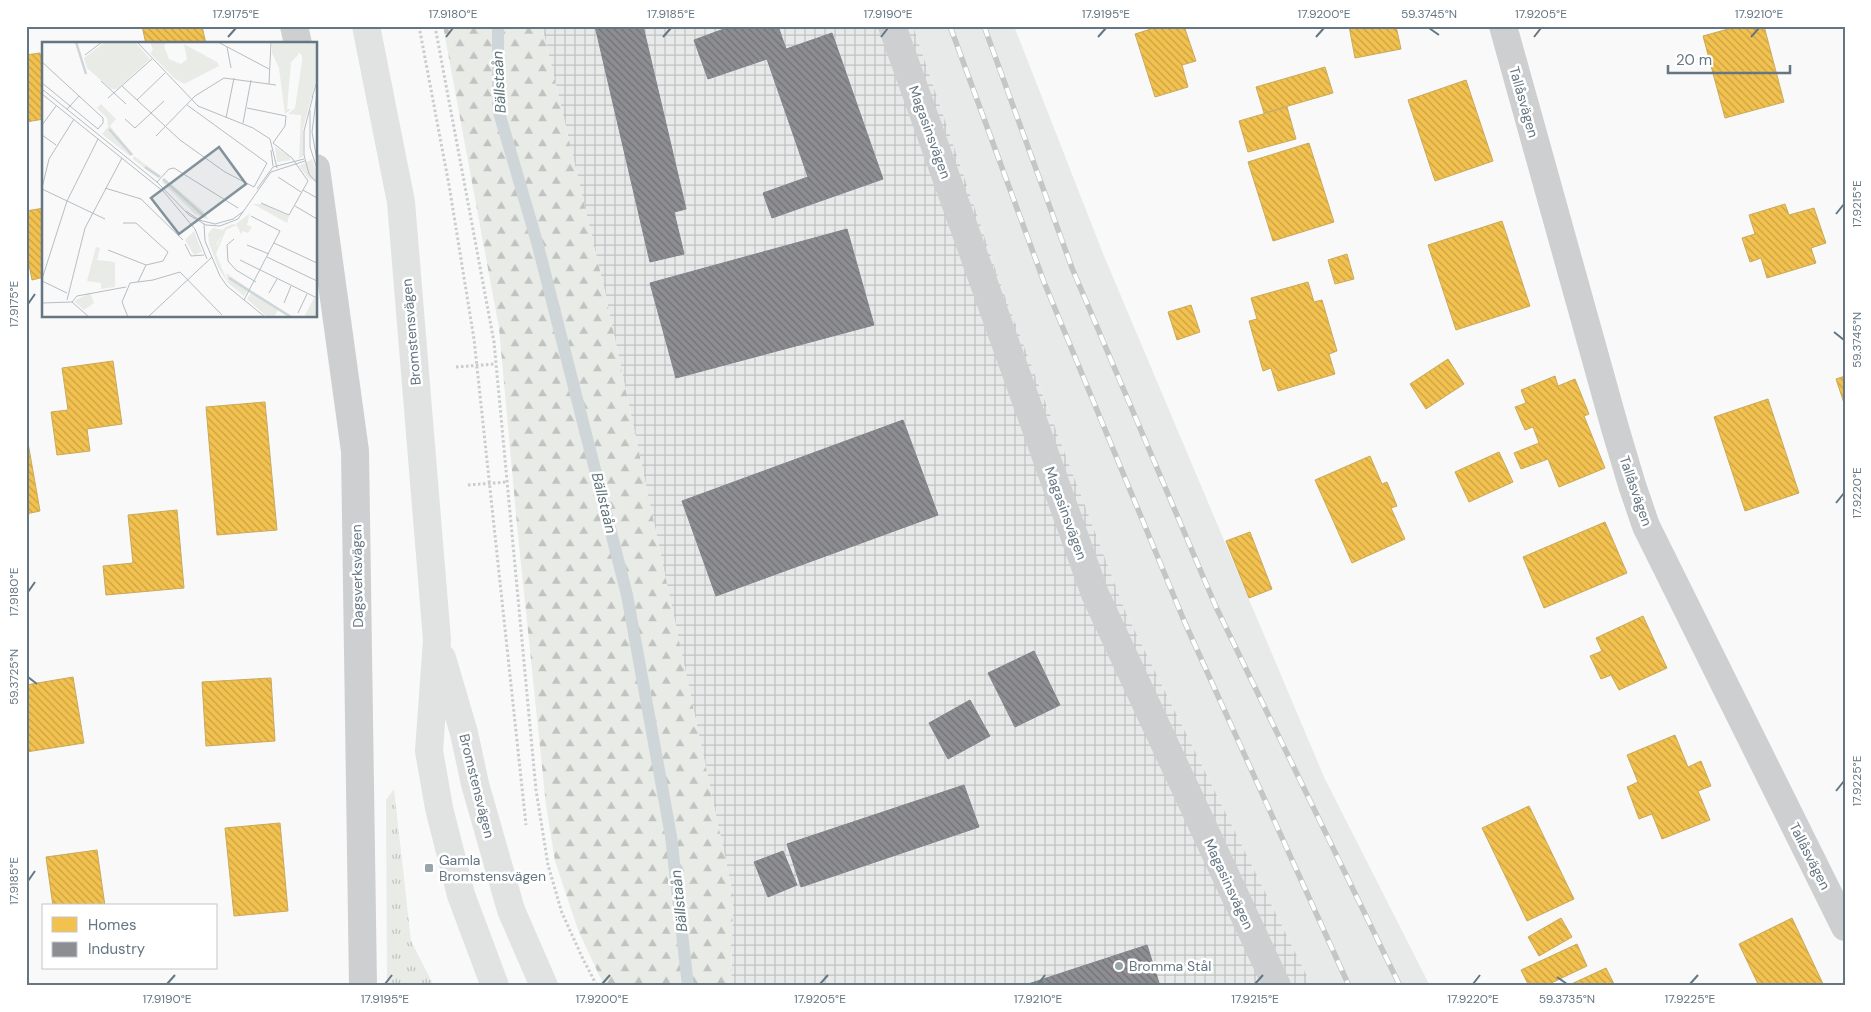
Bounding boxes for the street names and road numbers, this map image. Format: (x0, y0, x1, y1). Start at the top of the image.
street label: Tallåsvägen (1505, 64, 1543, 140)
street label: Magasinsvägen (905, 83, 955, 181)
street label: Bromstensvägen (397, 278, 425, 386)
street label: Tallåsvägen (1616, 454, 1656, 528)
street label: Magasinsvägen (1041, 464, 1091, 562)
street label: Dagsverksvägen (347, 524, 367, 628)
street label: Bromstensvägen (455, 732, 499, 840)
street label: Tallåsvägen (1785, 819, 1835, 893)
street label: Magasinsvägen (1200, 836, 1258, 932)

